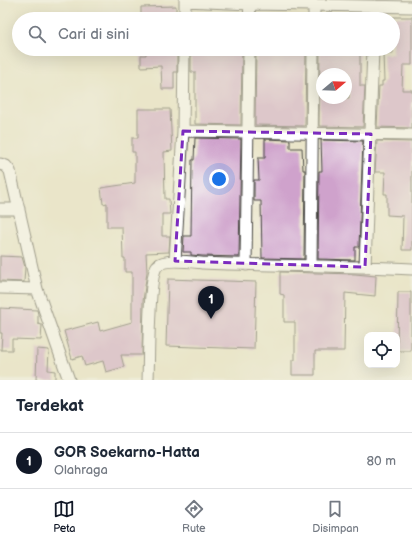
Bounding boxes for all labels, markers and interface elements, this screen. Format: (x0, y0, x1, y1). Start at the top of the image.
search box (12, 12, 400, 56)
icon: search (26, 23, 48, 45)
text: Cari di sini (58, 25, 129, 44)
north arrow (316, 68, 352, 104)
your location (209, 169, 229, 189)
pin: 1 (198, 286, 224, 319)
map controls (364, 332, 400, 368)
button: locate (364, 332, 400, 368)
text: Terdekat (16, 396, 84, 416)
text: GOR Soekarno-Hatta (54, 443, 200, 462)
text: 1 (26, 453, 32, 469)
text: 80 m (367, 453, 396, 469)
text: Olahraga (54, 462, 108, 478)
tab: Peta (53, 498, 76, 535)
tab: Rute (182, 498, 206, 535)
tab: Disimpan (312, 498, 359, 535)

